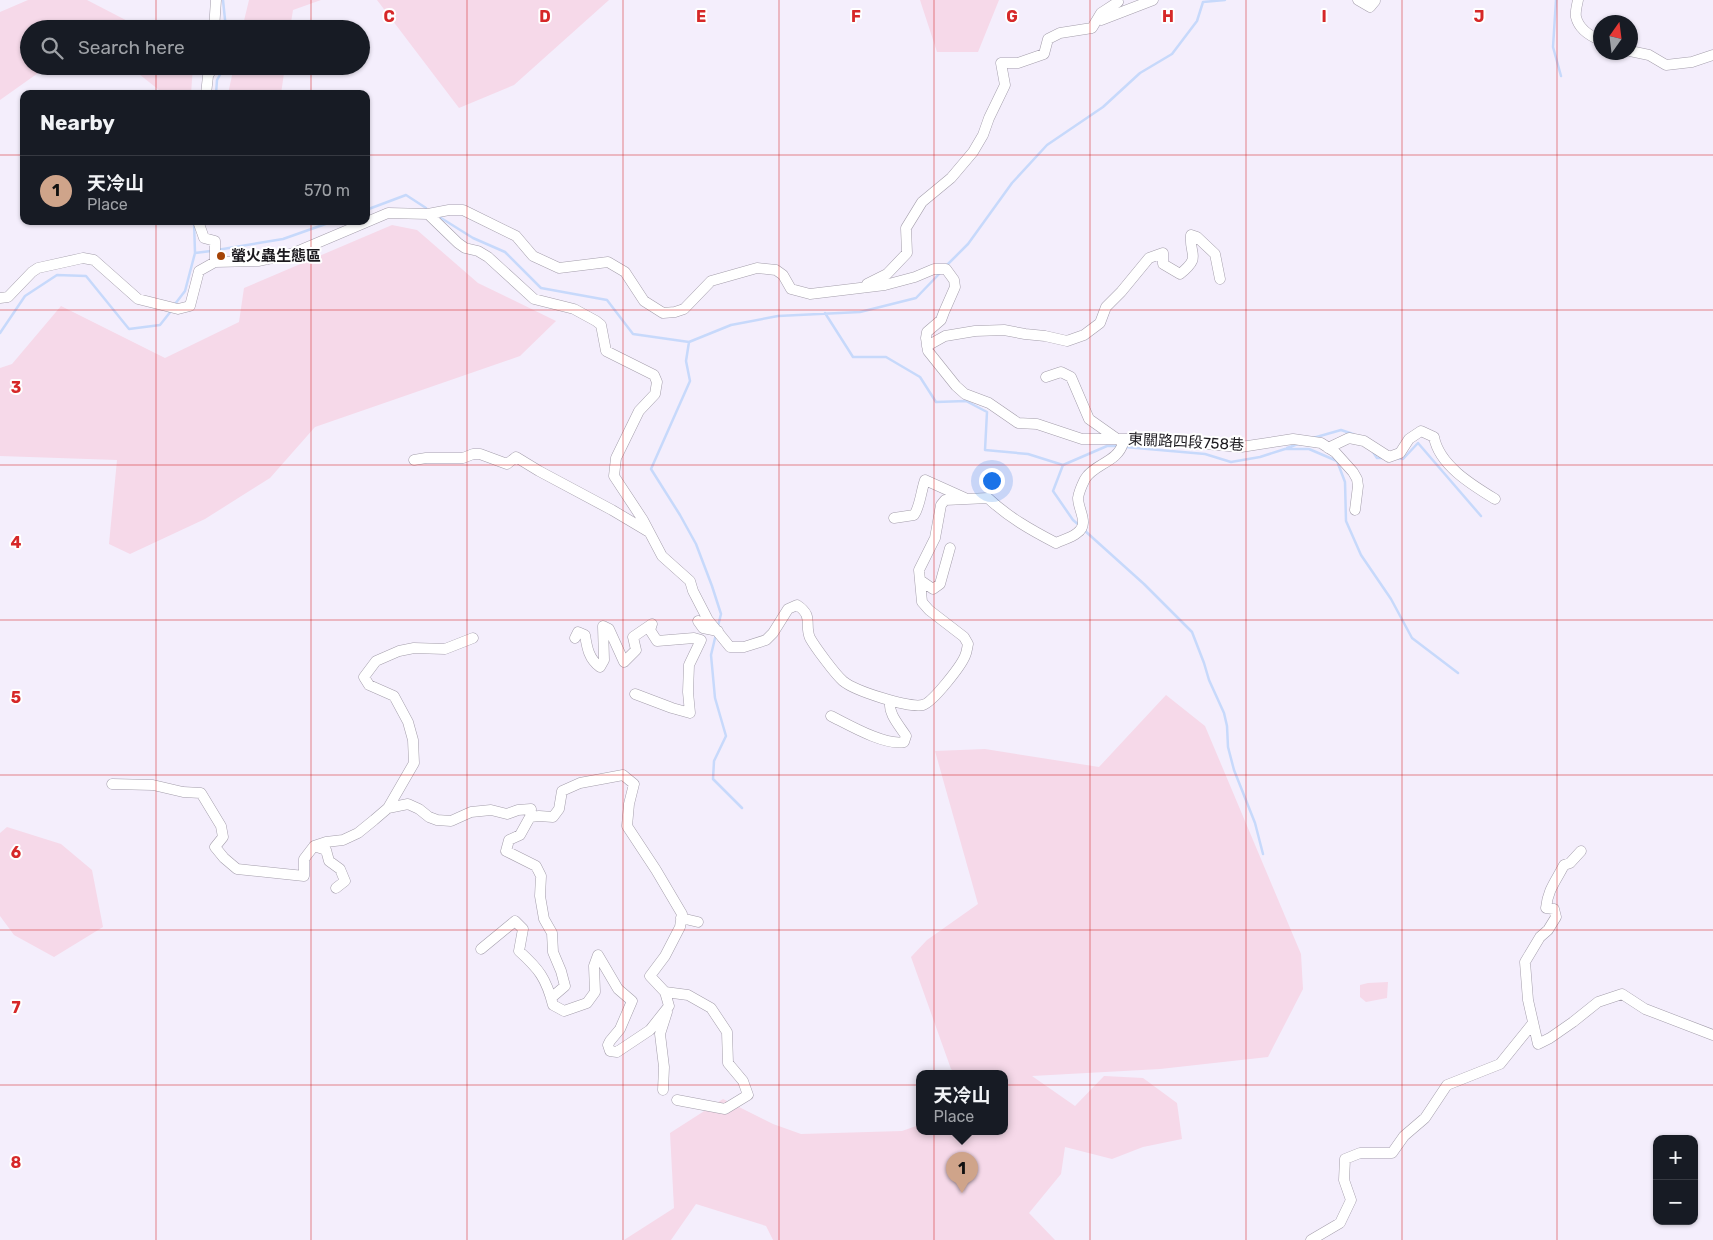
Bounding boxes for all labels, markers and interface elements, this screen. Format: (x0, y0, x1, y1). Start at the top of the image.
text: C (383, 7, 395, 26)
text: D (539, 7, 551, 26)
text: E (696, 7, 706, 26)
text: F (851, 7, 861, 26)
text: G (1006, 7, 1018, 26)
text: H (1162, 7, 1174, 26)
text: I (1321, 7, 1327, 26)
text: J (1474, 7, 1484, 26)
north arrow (1593, 15, 1638, 60)
search box (20, 20, 370, 75)
icon: search (38, 34, 66, 62)
text: Search here (78, 36, 185, 59)
text: Nearby (40, 110, 115, 135)
text: 天冷山 (87, 172, 144, 195)
text: 1 (52, 181, 60, 200)
text: 570 m (304, 181, 350, 200)
text: Place (87, 195, 128, 214)
place label: 螢火蟲生態區 (231, 247, 321, 265)
marker: 螢火蟲生態區 (215, 250, 227, 262)
text: 3 (11, 378, 21, 397)
street label: 東關路四段758巷 (1128, 430, 1244, 454)
your location (979, 468, 1005, 494)
text: 4 (11, 533, 22, 552)
text: 5 (11, 688, 21, 707)
text: 6 (11, 843, 21, 862)
text: 7 (11, 998, 21, 1017)
popup (916, 1070, 1008, 1135)
text: 天冷山 (933, 1084, 991, 1107)
text: Place (933, 1107, 974, 1126)
map controls (1653, 1135, 1698, 1225)
button: + (1653, 1135, 1698, 1180)
pin: 1 (946, 1152, 978, 1193)
text: 8 (11, 1153, 22, 1172)
button: − (1653, 1180, 1698, 1225)

